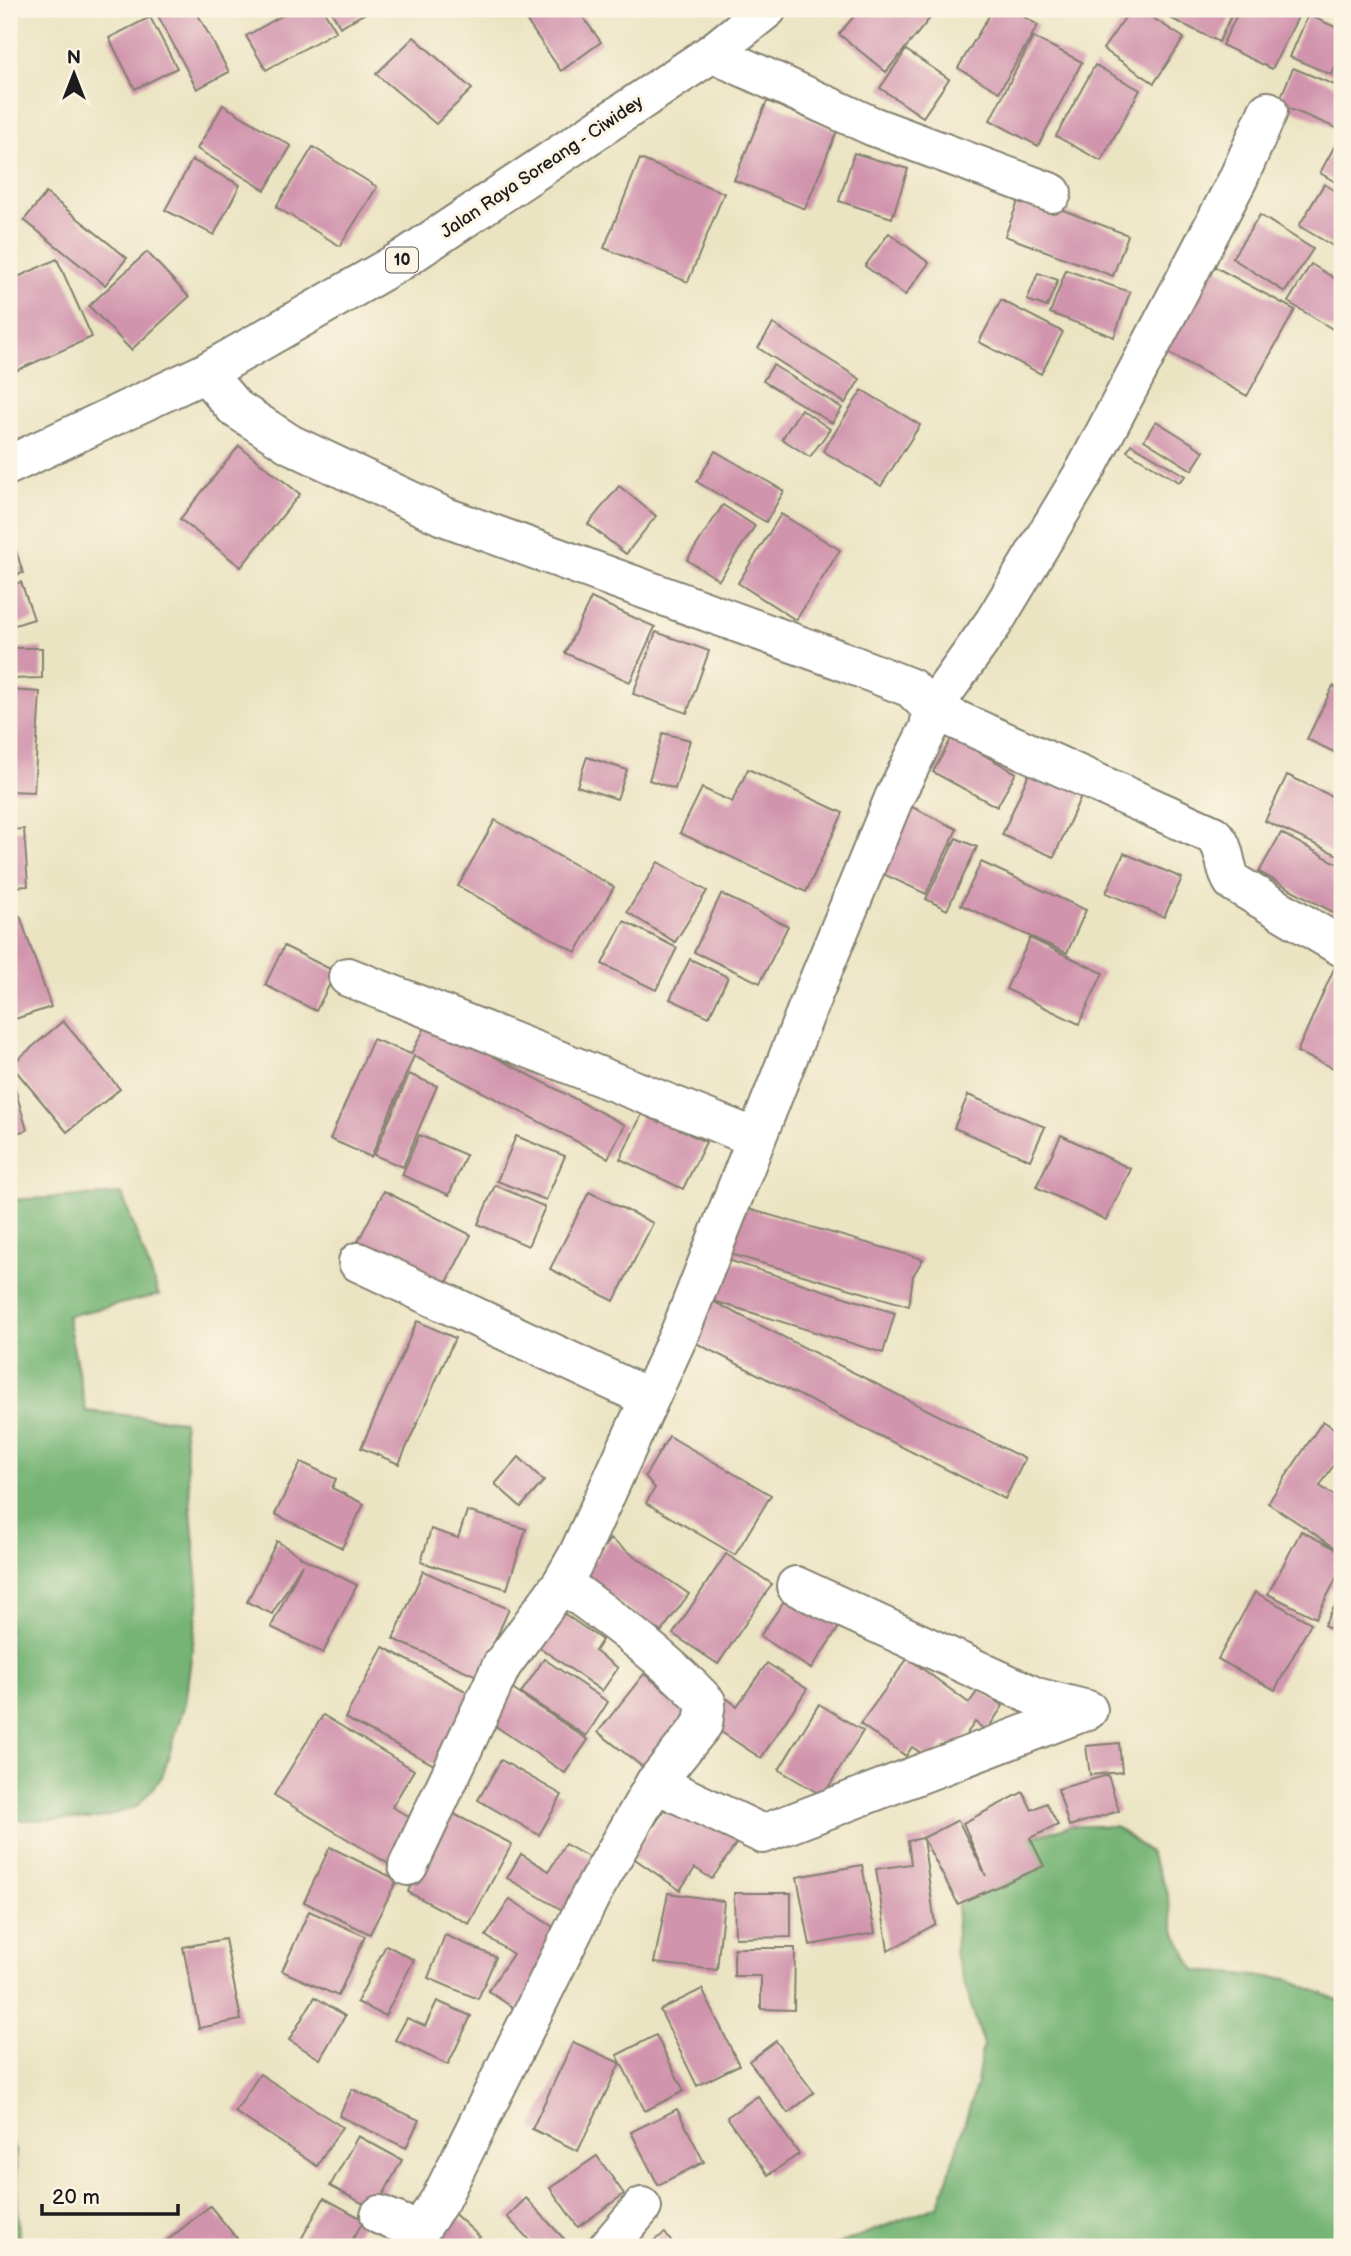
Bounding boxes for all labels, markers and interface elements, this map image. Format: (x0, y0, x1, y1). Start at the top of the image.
north arrow (38, 38, 108, 108)
text: N (67, 47, 81, 70)
street label: Jalan Raya Soreang - Ciwidey (437, 91, 648, 243)
road number: 10 (386, 248, 418, 272)
scale bar (42, 2172, 178, 2216)
text: 20 m (52, 2185, 100, 2210)

